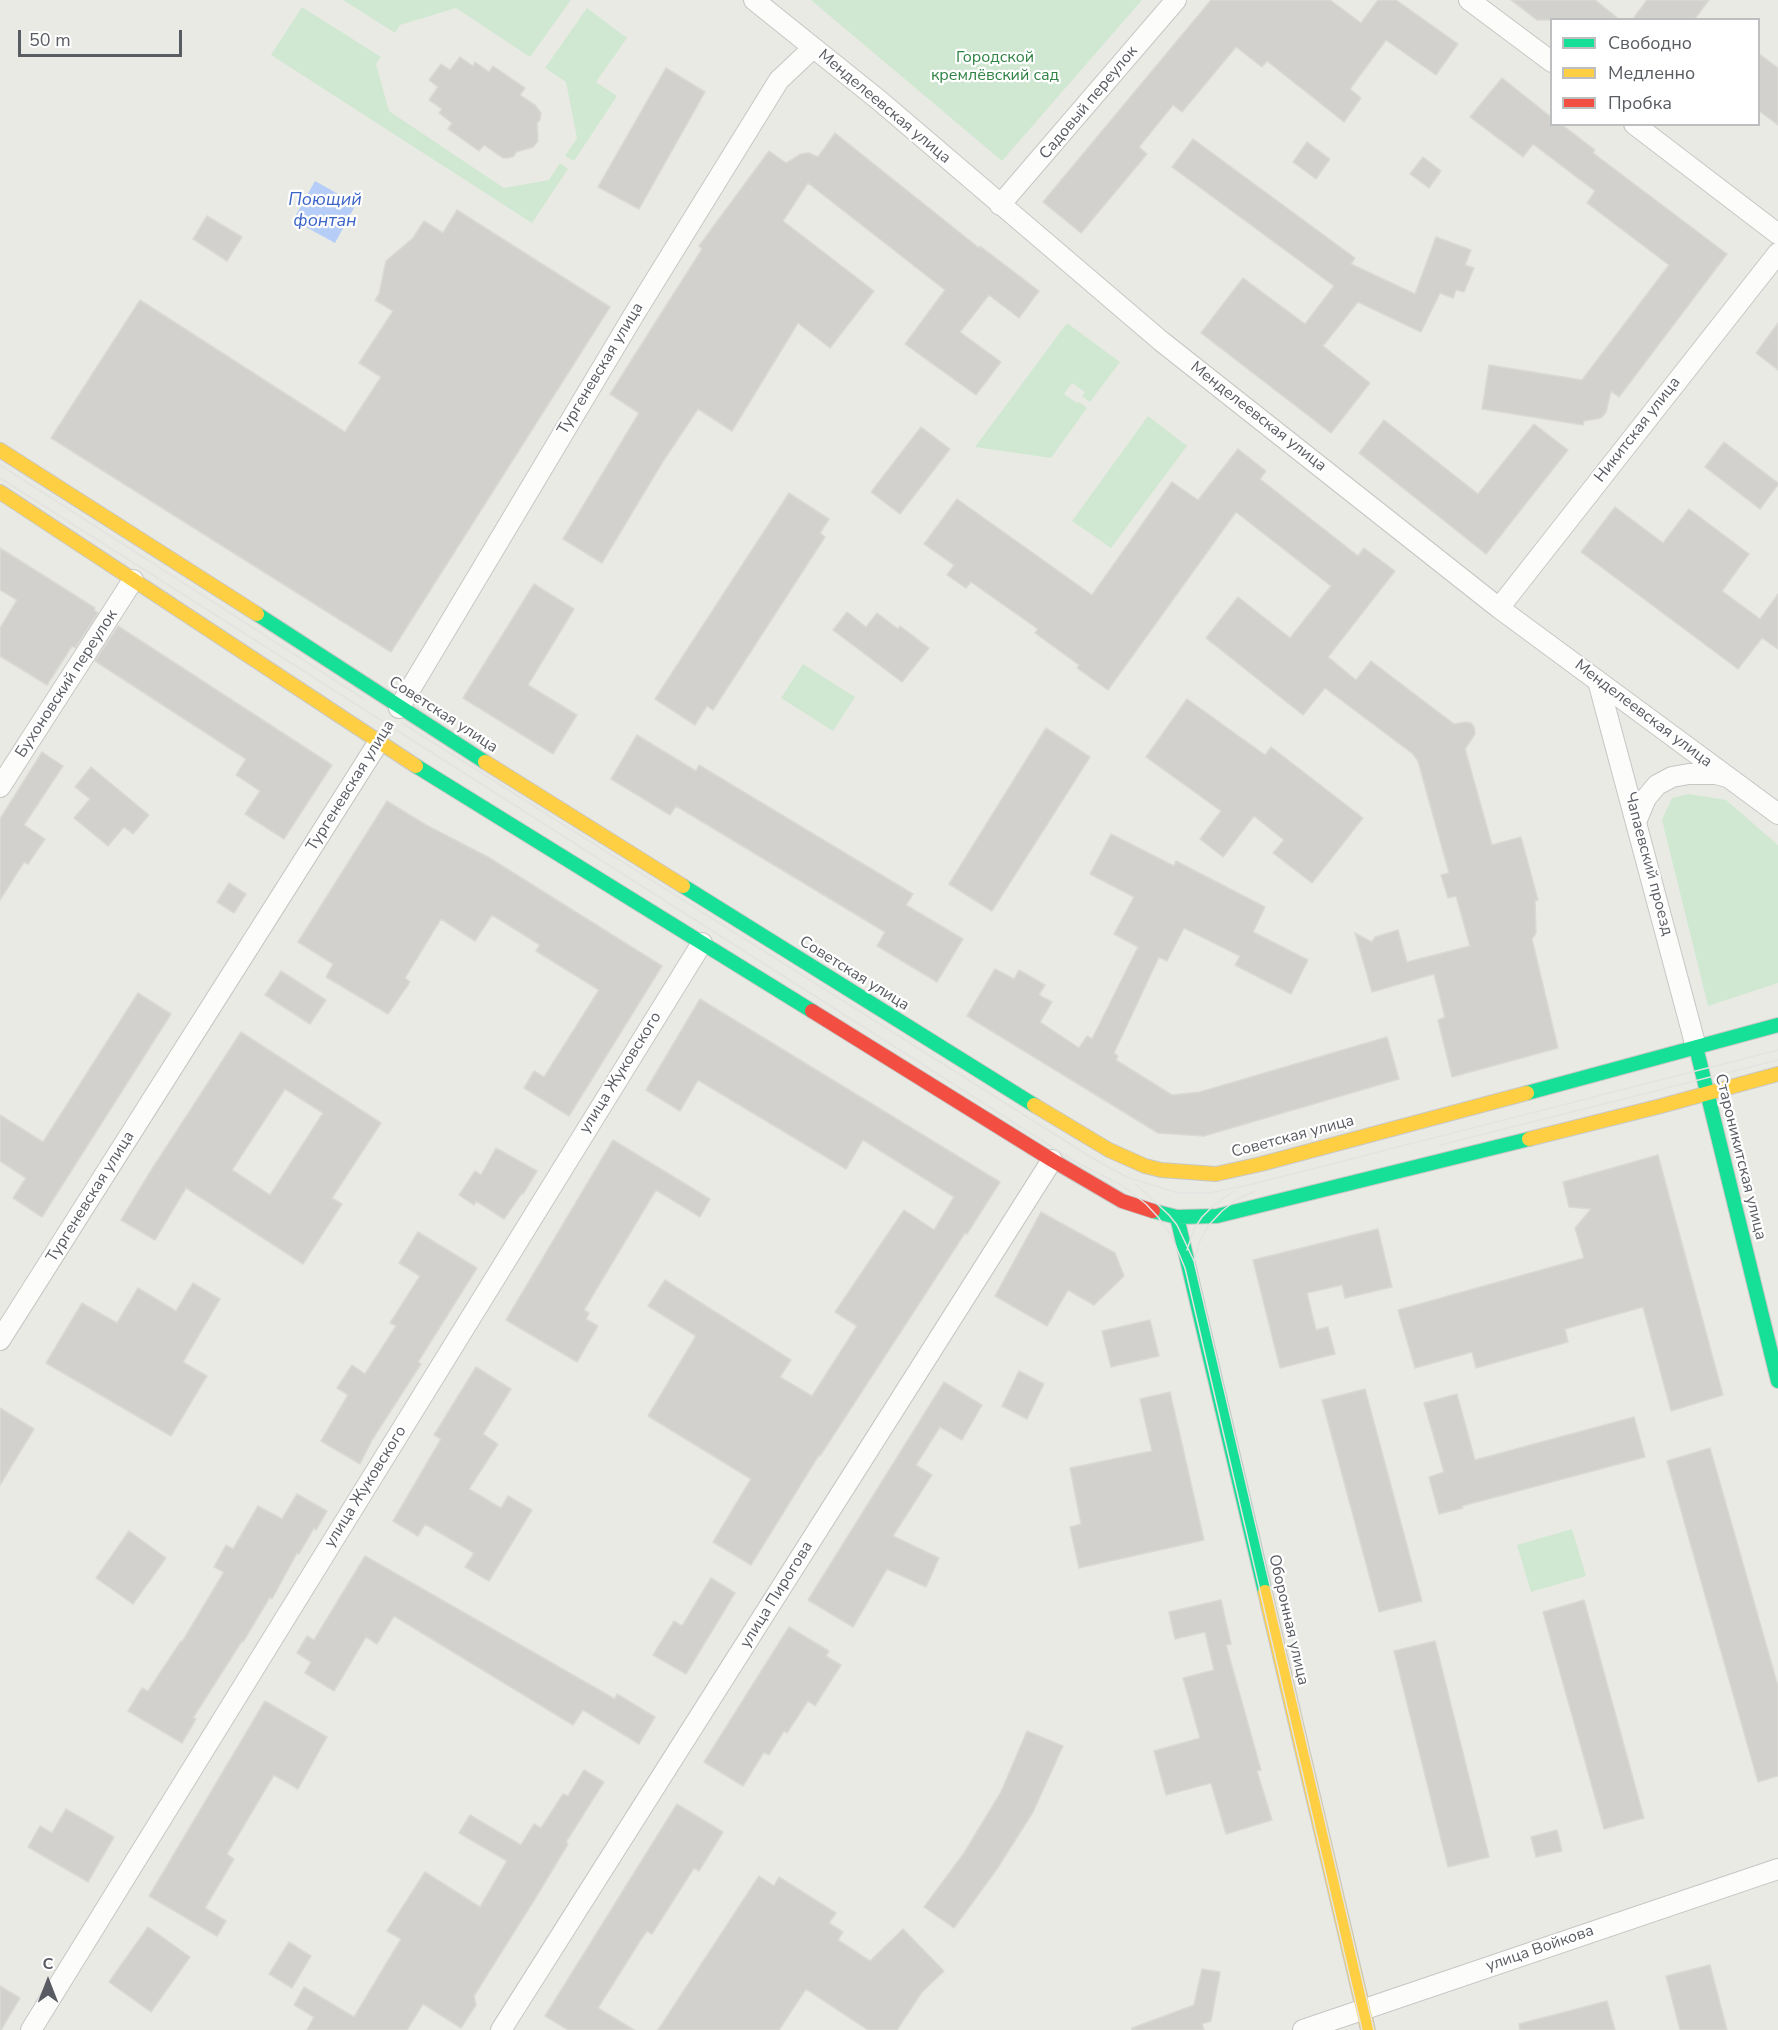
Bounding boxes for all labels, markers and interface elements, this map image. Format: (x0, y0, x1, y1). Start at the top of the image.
scale bar (21, 18, 184, 56)
legend (1550, 18, 1760, 126)
text: 50 m (29, 28, 71, 52)
text: Свободно (1608, 31, 1692, 55)
street label: Садовый переулок (1036, 42, 1142, 164)
street label: Менделеевская улица (814, 46, 954, 168)
park label: Городской кремлёвский сад (931, 48, 1059, 86)
text: Медленно (1608, 61, 1695, 85)
text: Пробка (1608, 91, 1672, 115)
water label: Поющий фонтан (288, 190, 362, 232)
street label: Тургеневская улица (554, 299, 648, 439)
street label: Менделеевская улица (1186, 358, 1330, 476)
street label: Никитская улица (1591, 374, 1685, 486)
street label: Бухоновский переулок (12, 606, 122, 762)
street label: Менделеевская улица (1570, 656, 1716, 772)
street label: Советская улица (385, 673, 501, 757)
street label: Тургеневская улица (303, 717, 399, 855)
street label: Чапаевский проезд (1620, 790, 1676, 938)
street label: Советская улица (795, 932, 913, 1016)
street label: улица Жуковского (576, 1009, 666, 1137)
street label: Староникитская улица (1710, 1072, 1770, 1242)
street label: Советская улица (1230, 1111, 1356, 1163)
street label: Тургеневская улица (43, 1128, 139, 1266)
street label: улица Жуковского (321, 1423, 411, 1551)
street label: улица Пирогова (737, 1538, 817, 1652)
street label: Оборонная улица (1264, 1553, 1312, 1687)
street label: улица Войкова (1484, 1922, 1596, 1976)
north arrow (18, 1952, 78, 2012)
text: С (43, 1953, 53, 1975)

